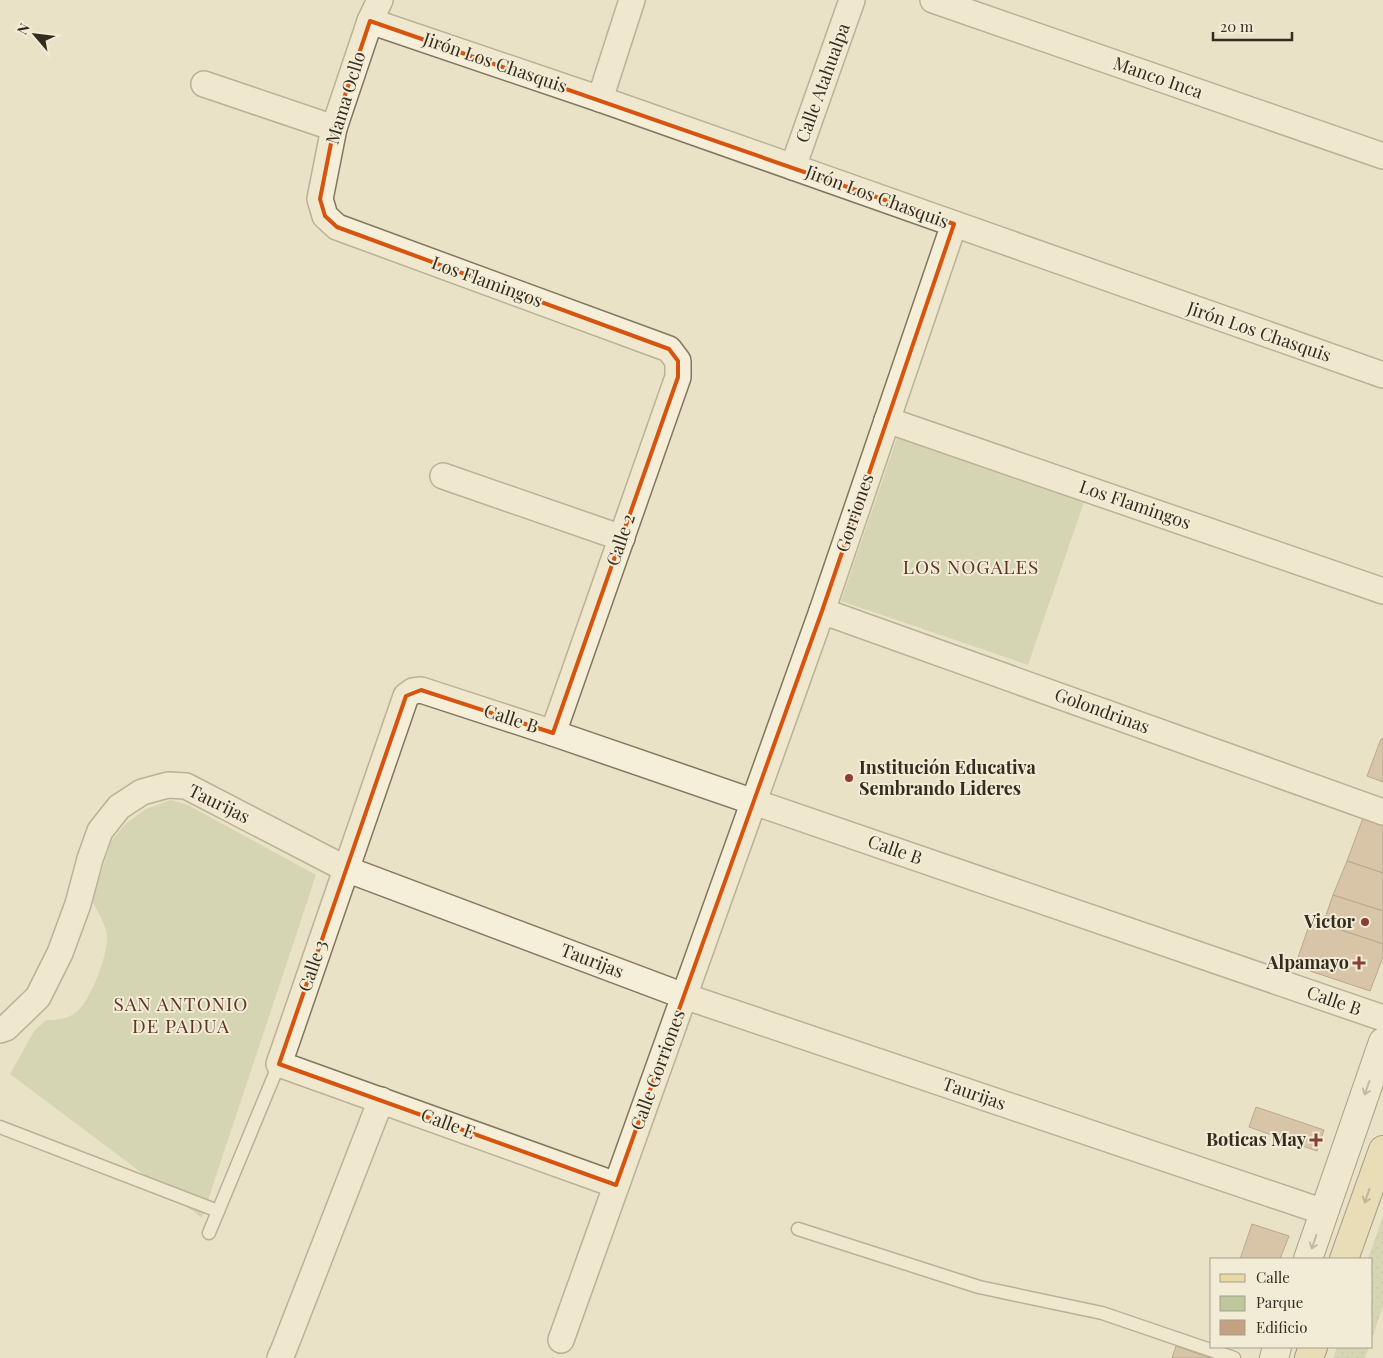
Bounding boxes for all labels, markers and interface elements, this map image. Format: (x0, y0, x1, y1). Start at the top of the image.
north arrow (10, 10, 60, 60)
scale bar (1213, 10, 1292, 42)
text: 20 m (1220, 16, 1254, 36)
street label: Calle Atahualpa (789, 19, 855, 146)
text: N (12, 20, 34, 38)
street label: Jirón Los Chasquis (419, 26, 570, 98)
street label: Mama Ocllo (320, 48, 371, 147)
street label: Manco Inca (1110, 51, 1206, 104)
street label: Jirón Los Chasquis (802, 159, 952, 233)
street label: Los Flamingos (429, 250, 546, 312)
street label: Jirón Los Chasquis (1183, 295, 1334, 367)
street label: Gorriones (829, 470, 879, 555)
street label: Los Flamingos (1076, 474, 1194, 534)
street label: Calle 2 (600, 510, 640, 569)
district label: LOS NOGALES (903, 553, 1039, 579)
street label: Golondrinas (1052, 682, 1153, 738)
street label: Calle B (481, 698, 542, 738)
place label: Institución Educativa Sembrando Lideres (859, 755, 1037, 800)
marker: Institución Educativa Sembrando Lideres (843, 772, 855, 784)
street label: Taurijas (185, 778, 254, 828)
street label: Calle B (865, 829, 926, 870)
place label: Victor (1303, 909, 1356, 933)
marker: Victor (1359, 916, 1371, 928)
street label: Calle 3 (292, 937, 332, 995)
street label: Taurijas (558, 937, 627, 983)
place label: Alpamayo (1266, 950, 1349, 974)
marker: Alpamayo (1353, 957, 1365, 969)
street label: Calle B (1304, 980, 1365, 1021)
district label: SAN ANTONIO DE PADUA (114, 990, 248, 1038)
street label: Calle Gorriones (624, 1006, 690, 1133)
street label: Taurijas (939, 1071, 1009, 1115)
one-way arrow (1362, 1080, 1371, 1096)
street label: Calle E (418, 1102, 479, 1144)
place label: Boticas May (1206, 1127, 1307, 1151)
marker: Boticas May (1310, 1134, 1322, 1146)
one-way arrow (1362, 1188, 1371, 1203)
one-way arrow (1309, 1234, 1318, 1249)
legend (1210, 1258, 1373, 1348)
text: Calle (1256, 1267, 1290, 1287)
text: Parque (1256, 1292, 1303, 1312)
text: Edificio (1256, 1317, 1307, 1337)

